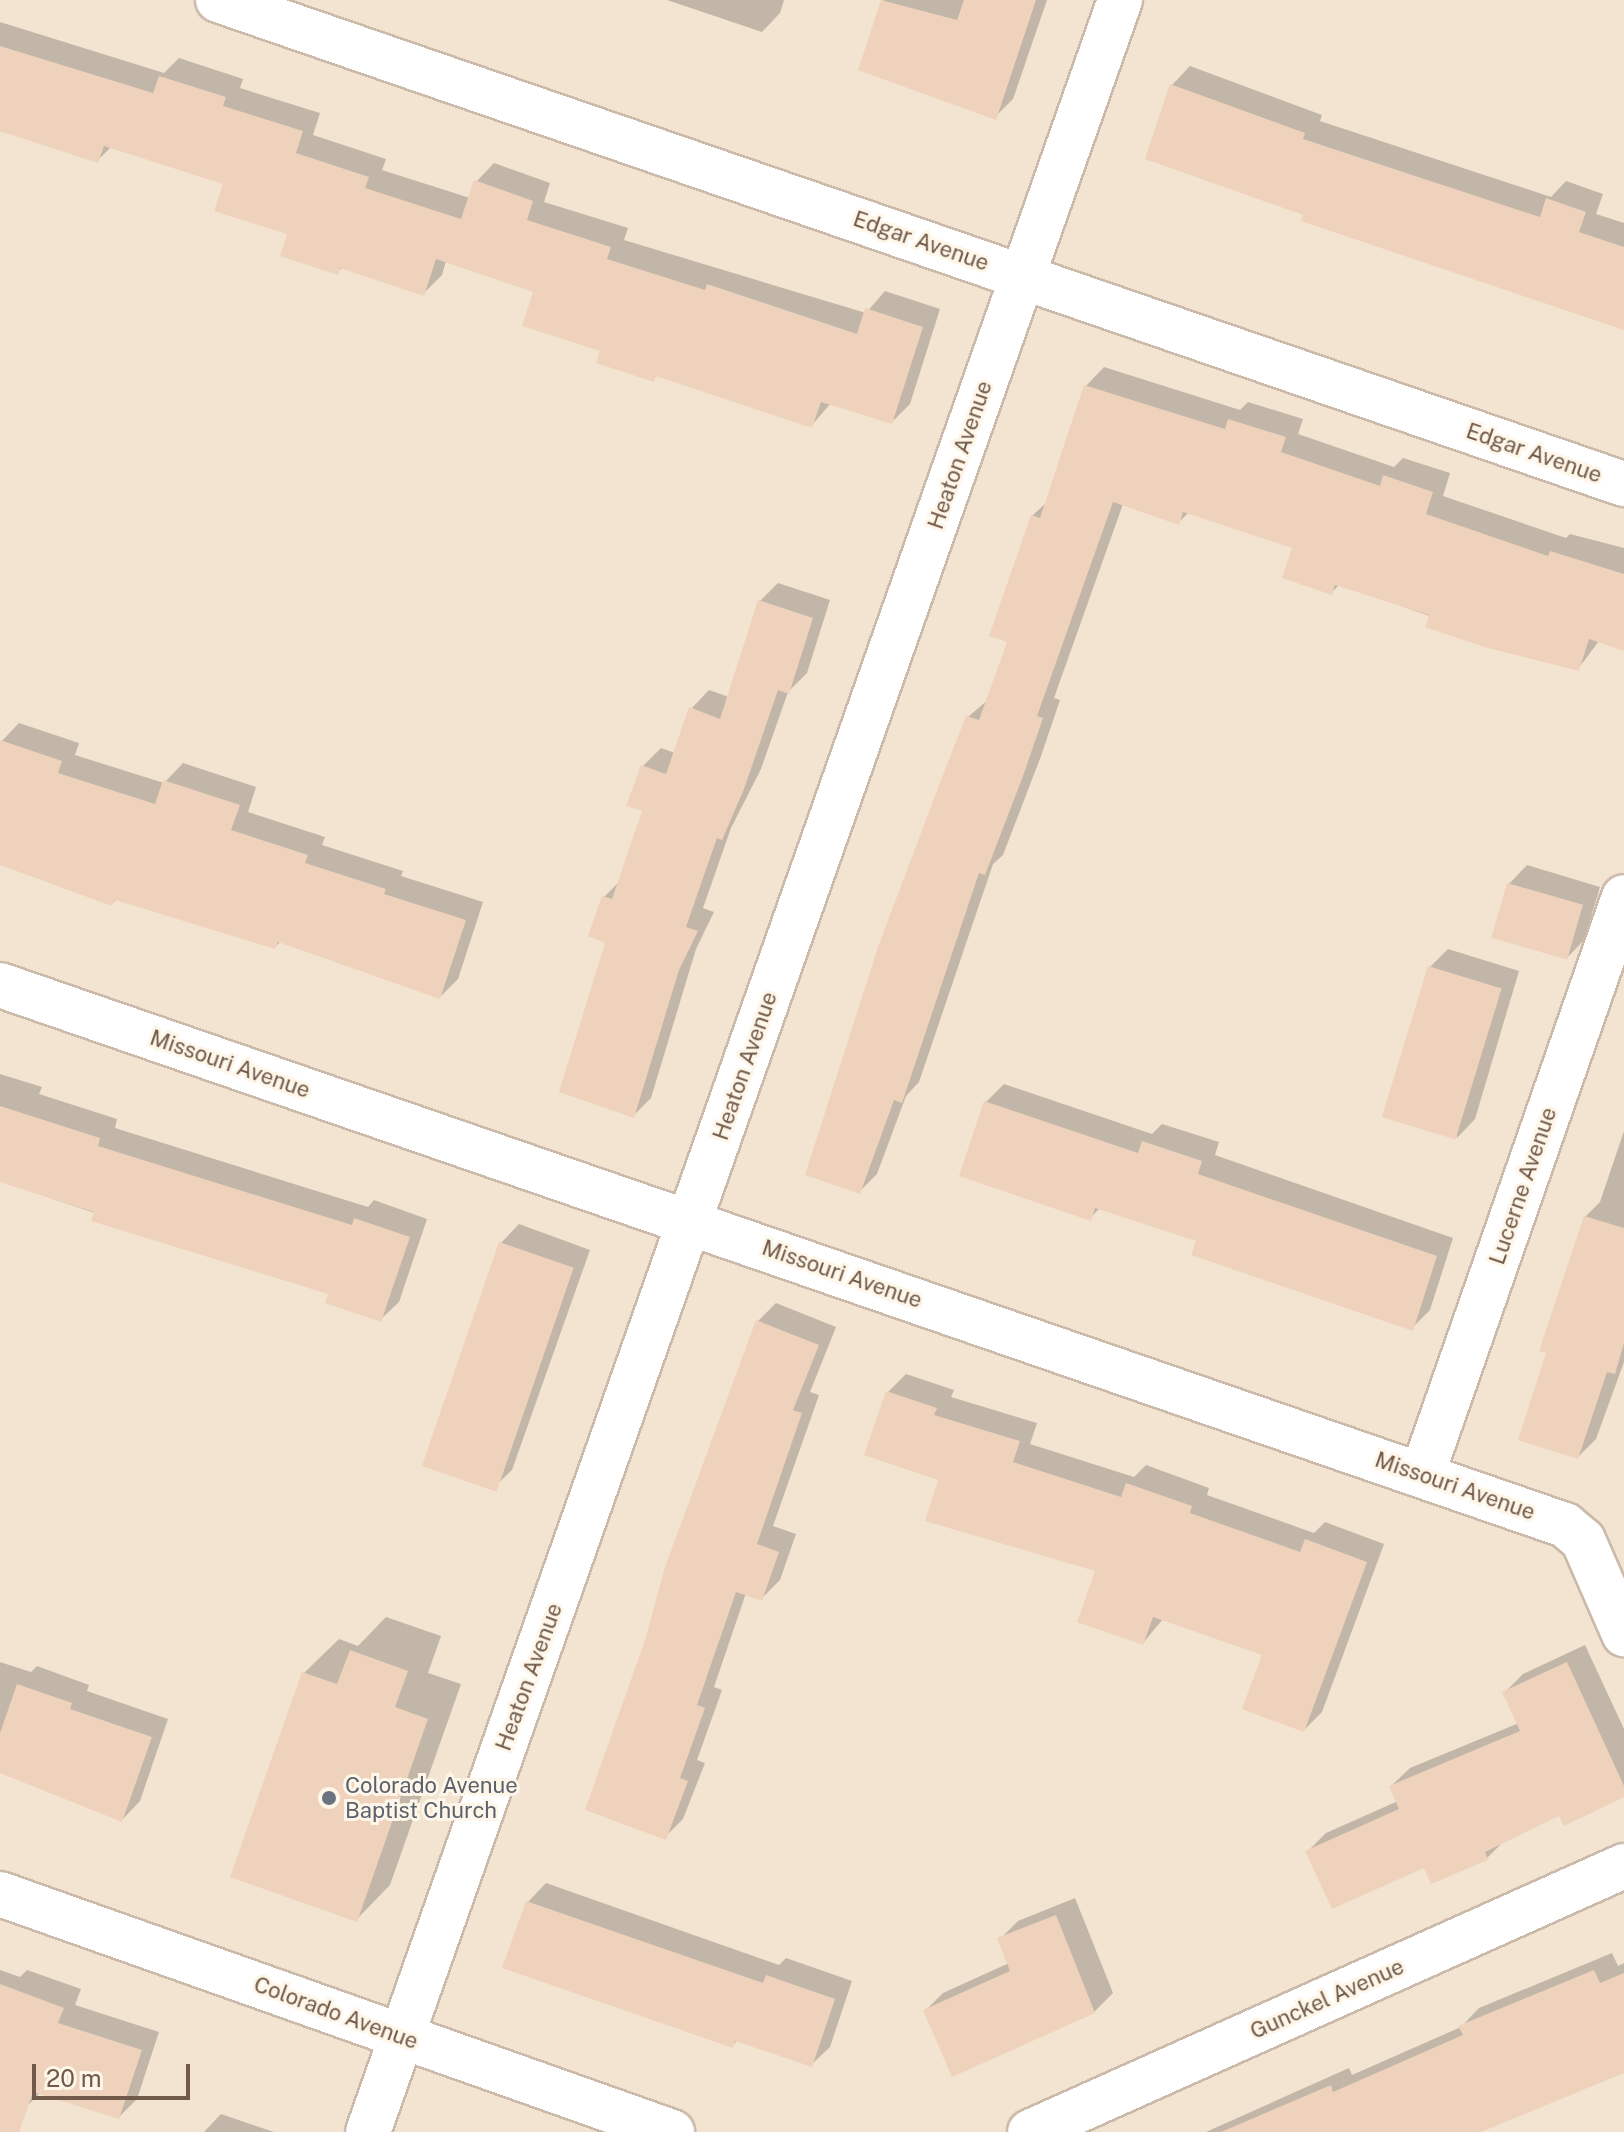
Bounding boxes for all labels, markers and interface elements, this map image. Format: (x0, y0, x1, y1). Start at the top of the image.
street label: Edgar Avenue (850, 205, 992, 277)
street label: Heaton Avenue (922, 377, 998, 533)
street label: Edgar Avenue (1463, 417, 1605, 489)
street label: Heaton Avenue (707, 988, 783, 1144)
street label: Missouri Avenue (147, 1024, 313, 1104)
street label: Lucerne Avenue (1484, 1104, 1562, 1268)
street label: Missouri Avenue (759, 1234, 925, 1314)
street label: Missouri Avenue (1372, 1446, 1538, 1526)
street label: Heaton Avenue (490, 1600, 568, 1754)
place label: Colorado Avenue Baptist Church (345, 1772, 518, 1824)
marker: Colorado Avenue Baptist Church (320, 1789, 338, 1807)
street label: Gunckel Avenue (1246, 1953, 1408, 2045)
street label: Colorado Avenue (250, 1971, 422, 2055)
scale bar (36, 2048, 194, 2098)
text: 20 m (46, 2064, 102, 2092)

